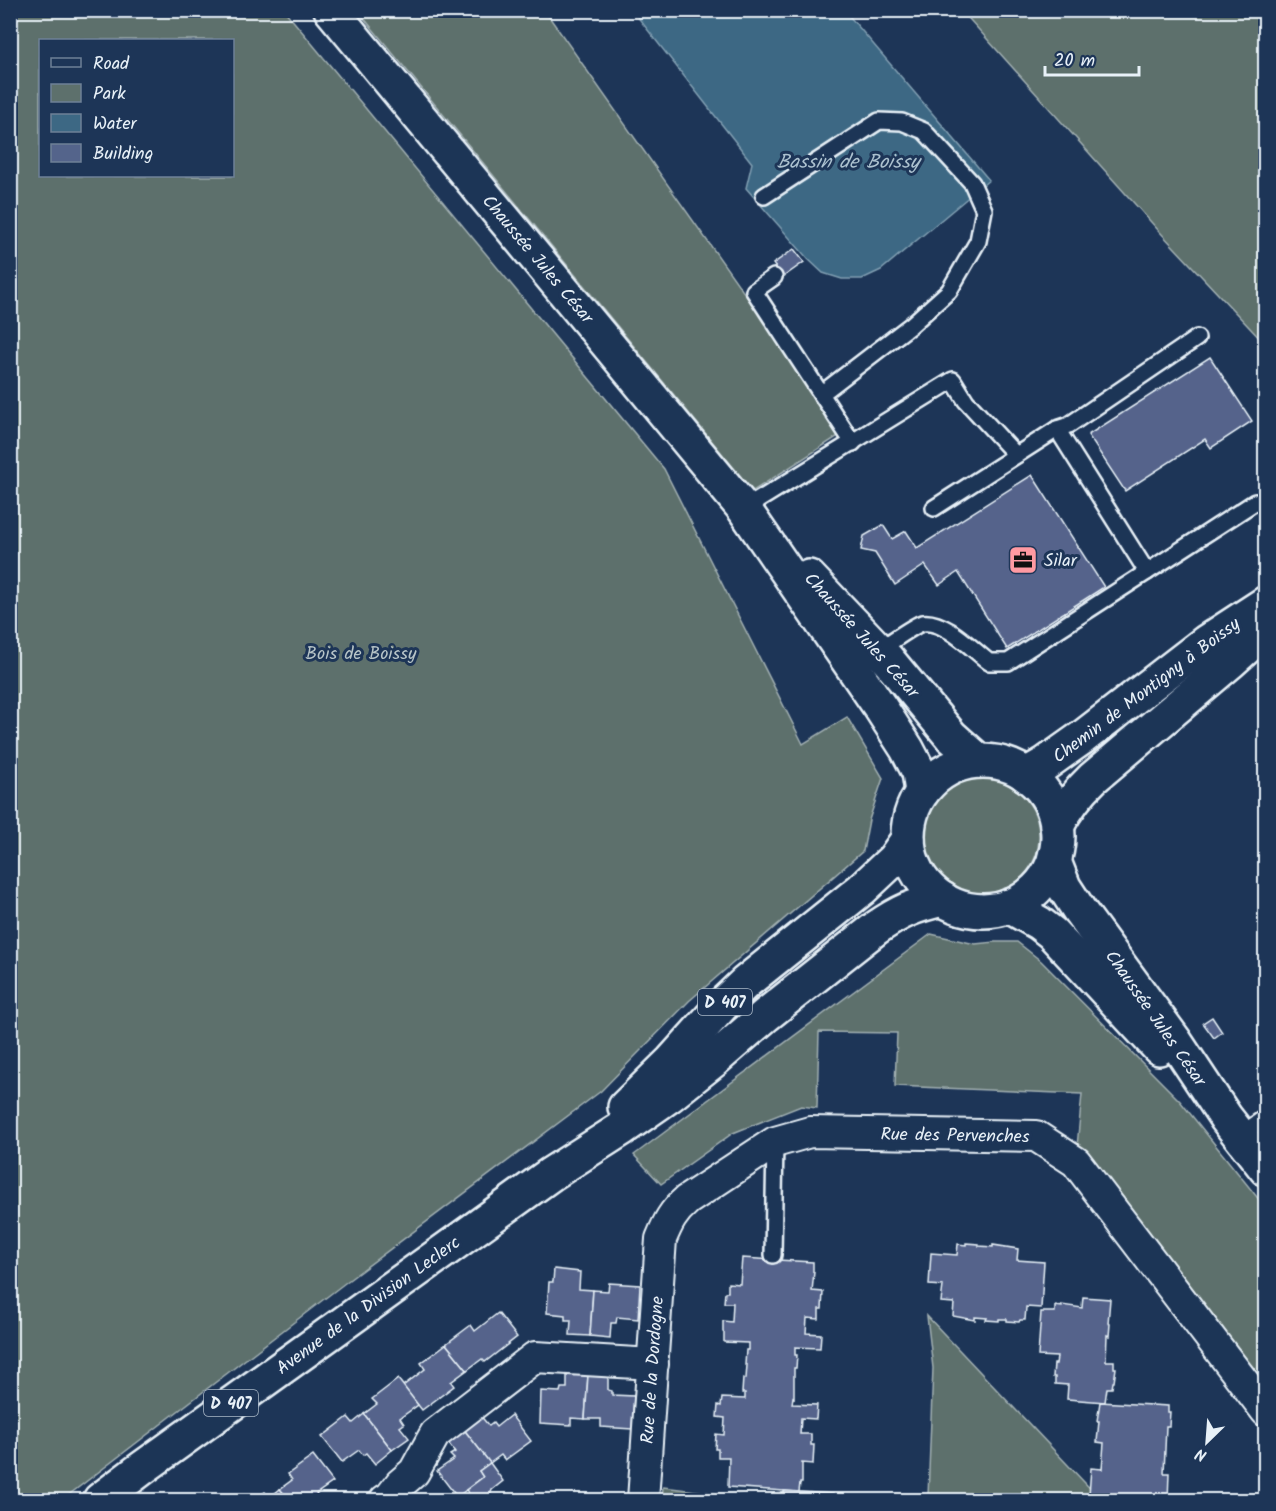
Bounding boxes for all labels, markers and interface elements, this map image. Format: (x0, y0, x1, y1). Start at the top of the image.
legend (39, 39, 234, 177)
scale bar (1045, 39, 1140, 77)
text: 20 m (1054, 47, 1095, 76)
text: Road (93, 50, 130, 79)
text: Park (93, 80, 126, 109)
text: Water (93, 110, 138, 139)
text: Building (93, 140, 153, 169)
water label: Bassin de Boissy (777, 147, 922, 179)
street label: Chaussée Jules César (474, 189, 600, 332)
office icon: Silar (1007, 544, 1039, 576)
place label: Silar (1044, 547, 1078, 576)
street label: Chaussée Jules César (796, 566, 926, 706)
street label: Chemin de Montigny à Boissy (1047, 610, 1247, 772)
park label: Bois de Boissy (306, 640, 417, 669)
street label: Chaussée Jules César (1097, 944, 1213, 1094)
road number: D 407 (698, 989, 752, 1015)
street label: Rue des Pervenches (880, 1121, 1030, 1152)
street label: Avenue de la Division Leclerc (271, 1229, 467, 1383)
street label: Rue de la Dordogne (634, 1295, 673, 1445)
road number: D 407 (204, 1390, 258, 1416)
north arrow (1177, 1412, 1237, 1472)
text: N (1191, 1441, 1211, 1468)

